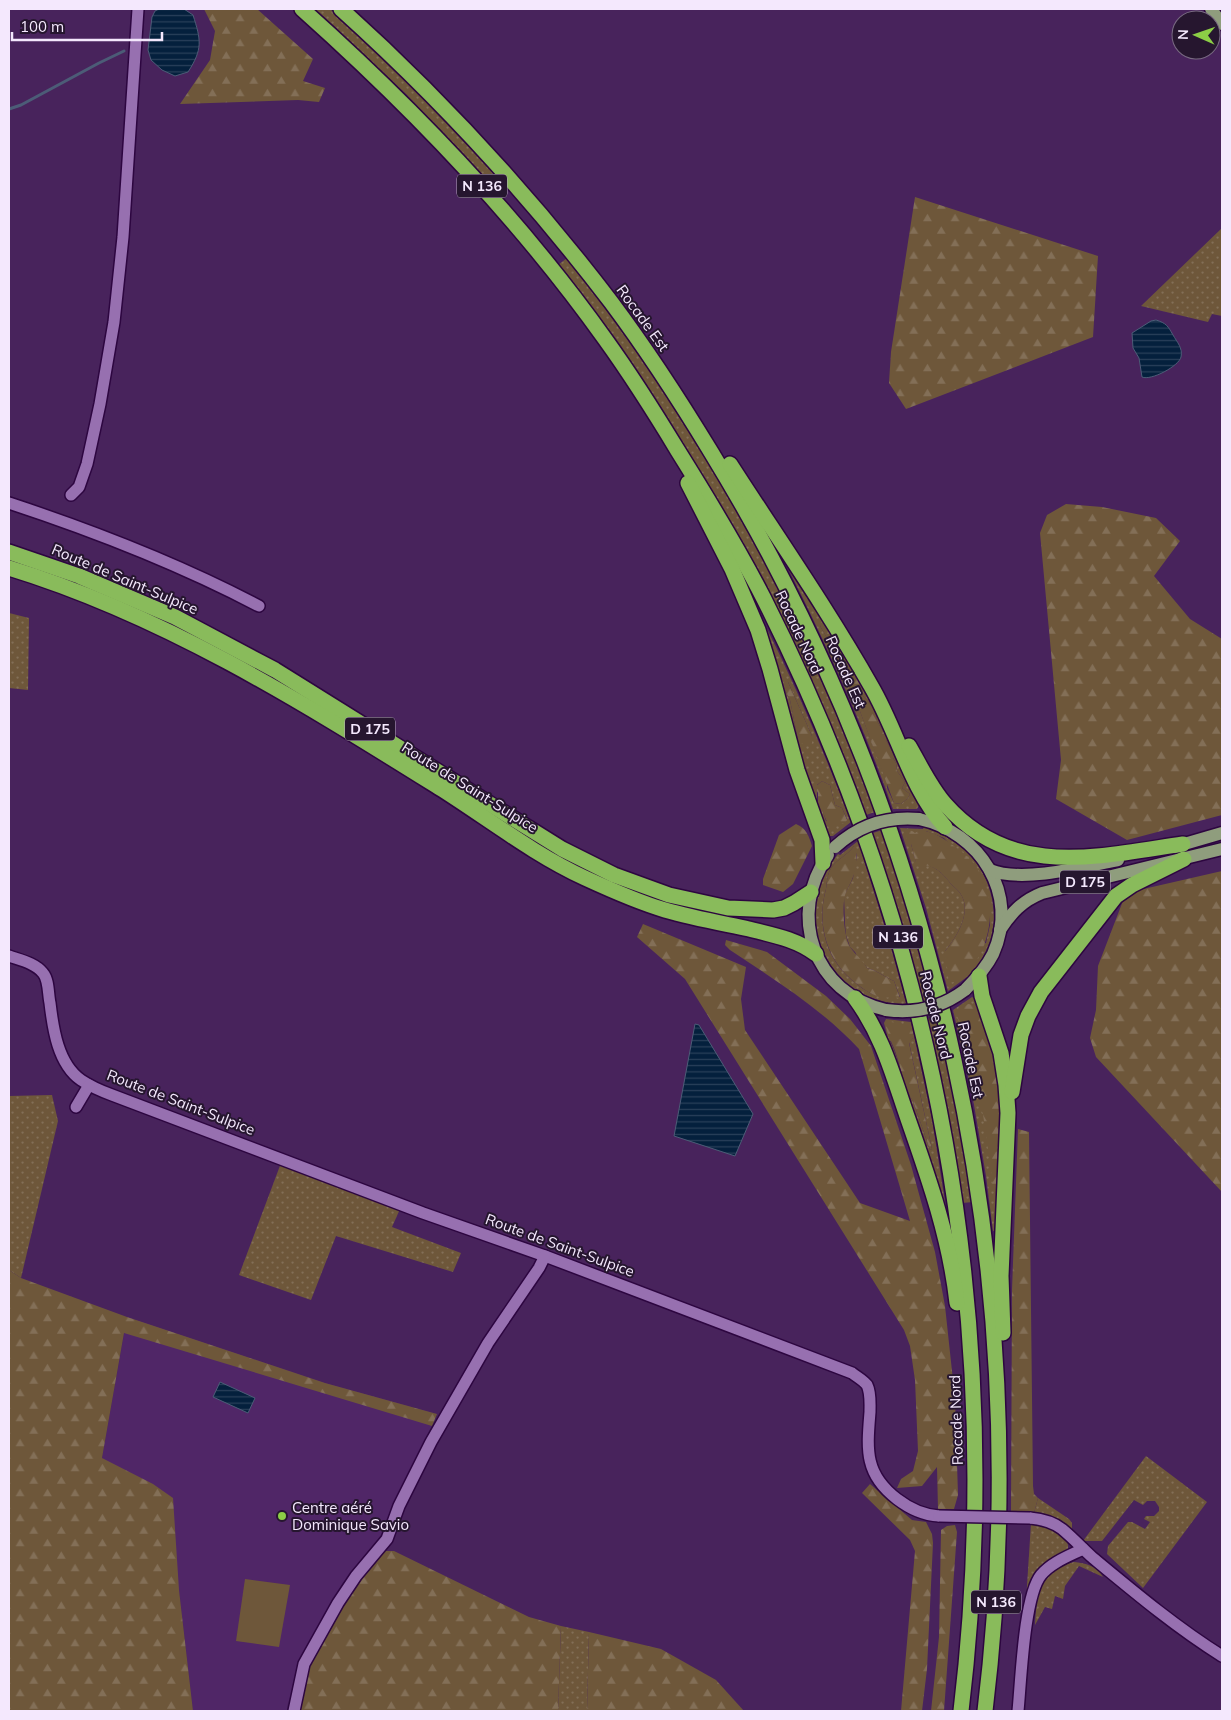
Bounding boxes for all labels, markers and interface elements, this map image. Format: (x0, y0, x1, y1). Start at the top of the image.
scale bar (12, 10, 162, 42)
north arrow (1171, 10, 1221, 60)
text: 100 m (20, 17, 64, 36)
text: N (1174, 29, 1192, 40)
road number: N 136 (457, 175, 507, 198)
street label: Rocade Est (613, 281, 673, 355)
street label: Route de Saint-Sulpice (49, 540, 201, 618)
street label: Rocade Nord (771, 587, 827, 677)
street label: Rocade Est (822, 633, 870, 711)
road number: D 175 (345, 718, 395, 741)
street label: Route de Saint-Sulpice (398, 737, 542, 837)
road number: D 175 (1060, 870, 1110, 894)
road number: N 136 (873, 926, 923, 949)
street label: Rocade Nord (916, 969, 956, 1061)
street label: Rocade Est (954, 1020, 988, 1100)
street label: Route de Saint-Sulpice (104, 1065, 258, 1139)
street label: Route de Saint-Sulpice (483, 1209, 637, 1281)
street label: Rocade Nord (945, 1375, 967, 1465)
place label: Centre aéré Dominique Savio (292, 1498, 409, 1534)
marker: Centre aéré Dominique Savio (276, 1510, 288, 1522)
road number: N 136 (971, 1590, 1021, 1614)

